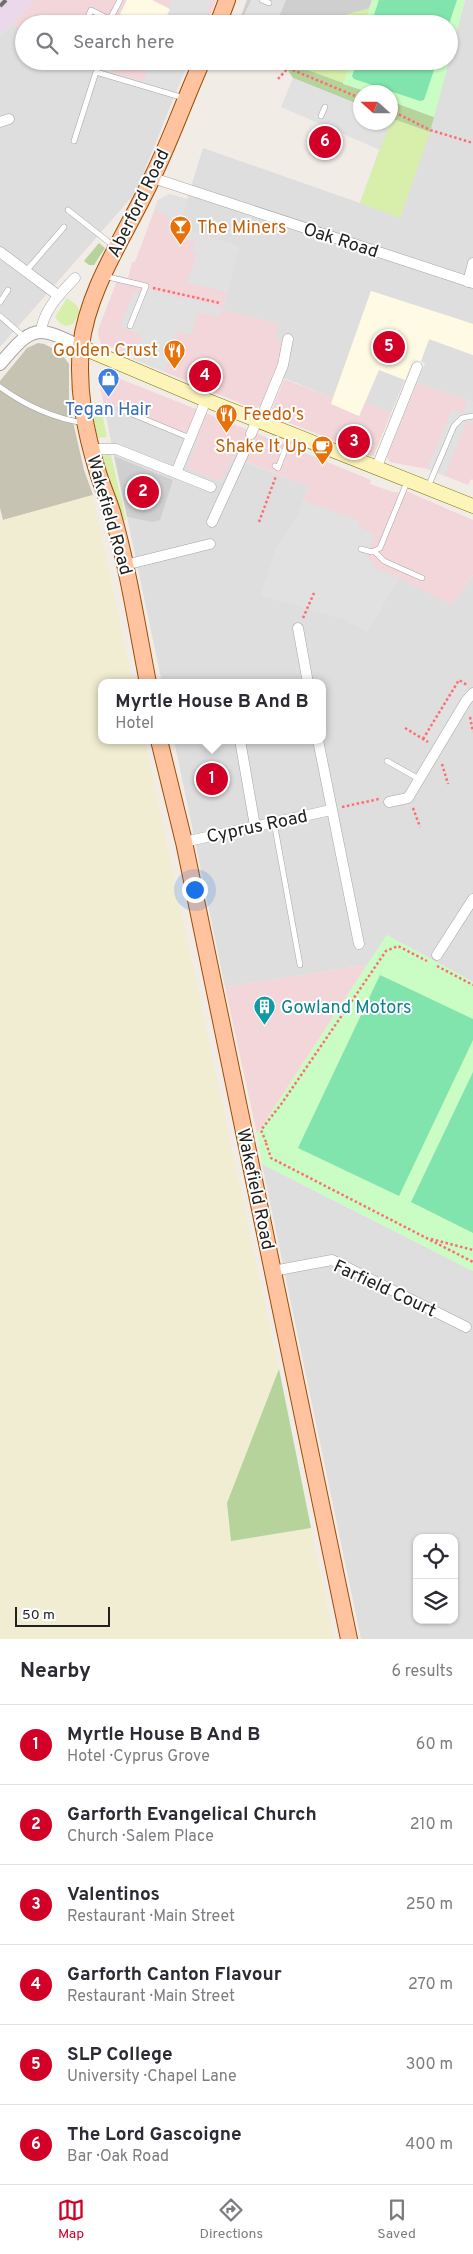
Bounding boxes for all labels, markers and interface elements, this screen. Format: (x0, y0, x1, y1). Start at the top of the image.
search box (15, 15, 458, 70)
icon: search (33, 29, 61, 57)
text: Search here (73, 31, 175, 55)
north arrow (353, 85, 398, 130)
pin: 6 (309, 123, 341, 161)
street label: Aberford Road (103, 146, 175, 262)
bar icon: The Miners (169, 215, 193, 246)
place label: The Miners (197, 217, 286, 240)
street label: Oak Road (300, 218, 381, 264)
pin: 5 (373, 328, 405, 366)
restaurant icon: Golden Crust (162, 338, 186, 369)
place label: Golden Crust (53, 340, 158, 363)
pin: 4 (189, 357, 221, 395)
shop icon: Tegan Hair (96, 367, 120, 398)
place label: Tegan Hair (65, 399, 151, 422)
restaurant icon: Feedo's (215, 402, 239, 433)
place label: Feedo's (243, 404, 304, 427)
pin: 3 (338, 423, 370, 461)
cafe icon: Shake It Up (311, 434, 335, 465)
place label: Shake It Up (215, 436, 307, 459)
street label: Wakefield Road (80, 453, 137, 578)
pin: 2 (127, 473, 159, 511)
popup (98, 679, 326, 744)
text: Myrtle House B And B (115, 690, 309, 714)
text: Hotel (115, 714, 154, 734)
pin: 1 (196, 760, 228, 798)
street label: Cyprus Road (205, 806, 310, 849)
your location (182, 877, 208, 903)
building icon: Gowland Motors (253, 995, 277, 1026)
place label: Gowland Motors (281, 997, 412, 1020)
street label: Wakefield Road (230, 1127, 279, 1252)
street label: Farfield Court (329, 1255, 440, 1323)
map controls (413, 1534, 458, 1624)
button: locate (413, 1534, 458, 1579)
button: layers (413, 1579, 458, 1624)
scale bar (15, 1604, 110, 1627)
text: 50 m (22, 1607, 55, 1624)
text: Nearby (20, 1658, 91, 1685)
text: 6 results (391, 1662, 453, 1682)
text: Myrtle House B And B (67, 1723, 260, 1747)
text: 1 (33, 1735, 39, 1755)
text: 60 m (416, 1735, 453, 1755)
text: Hotel · Cyprus Grove (67, 1747, 210, 1767)
text: Garforth Evangelical Church (67, 1803, 317, 1827)
text: 2 (31, 1815, 41, 1835)
text: 210 m (410, 1815, 453, 1835)
text: Church · Salem Place (67, 1827, 214, 1847)
text: Valentinos (67, 1883, 160, 1907)
text: 3 (31, 1895, 41, 1915)
text: 250 m (406, 1895, 453, 1915)
text: Restaurant · Main Street (67, 1907, 235, 1927)
text: Garforth Canton Flavour (67, 1963, 282, 1987)
text: 4 (31, 1975, 41, 1995)
text: 270 m (408, 1975, 453, 1995)
text: Restaurant · Main Street (67, 1987, 235, 2007)
text: SLP College (67, 2043, 172, 2067)
text: 5 (31, 2055, 41, 2075)
text: 300 m (406, 2055, 453, 2075)
text: University · Chapel Lane (67, 2067, 237, 2087)
text: The Lord Gascoigne (67, 2123, 242, 2147)
text: 6 (31, 2135, 41, 2155)
text: 400 m (405, 2135, 453, 2155)
text: Bar · Oak Road (67, 2147, 169, 2167)
tab: Map (57, 2196, 85, 2243)
tab: Directions (199, 2196, 263, 2243)
tab: Saved (377, 2196, 416, 2243)

